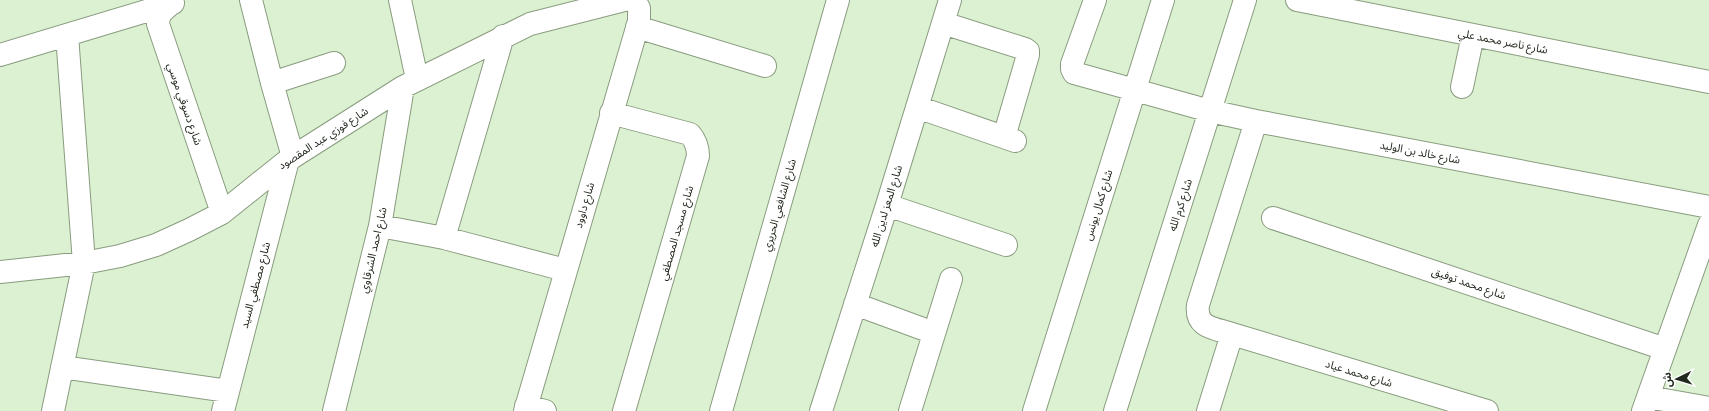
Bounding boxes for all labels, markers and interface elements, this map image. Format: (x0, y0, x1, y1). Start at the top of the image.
street label: شارع ناصر محمد علي (1456, 25, 1549, 59)
street label: شارع دسوقي موسي (162, 61, 206, 148)
street label: شارع فوزي عبد المقصود (275, 103, 372, 175)
street label: شارع خالد بن الوليد (1378, 137, 1462, 168)
street label: شارع الشافعي الحريري (759, 157, 801, 254)
street label: شارع المعز لدين الله (867, 163, 906, 249)
street label: شارع كمال يونس (1081, 167, 1117, 242)
street label: شارع كرم الله (1165, 177, 1196, 233)
street label: شارع داوود (571, 180, 598, 230)
street label: شارع مسجد المصطفي (656, 184, 699, 283)
street label: شارع احمد الشرقاوي (356, 205, 392, 295)
street label: شارع مصطفي السيد (237, 240, 276, 330)
street label: شارع محمد توفيق (1430, 264, 1508, 303)
street label: شارع محمد عياد (1323, 356, 1395, 391)
north arrow (1657, 359, 1697, 399)
text: ش (1659, 372, 1675, 388)

